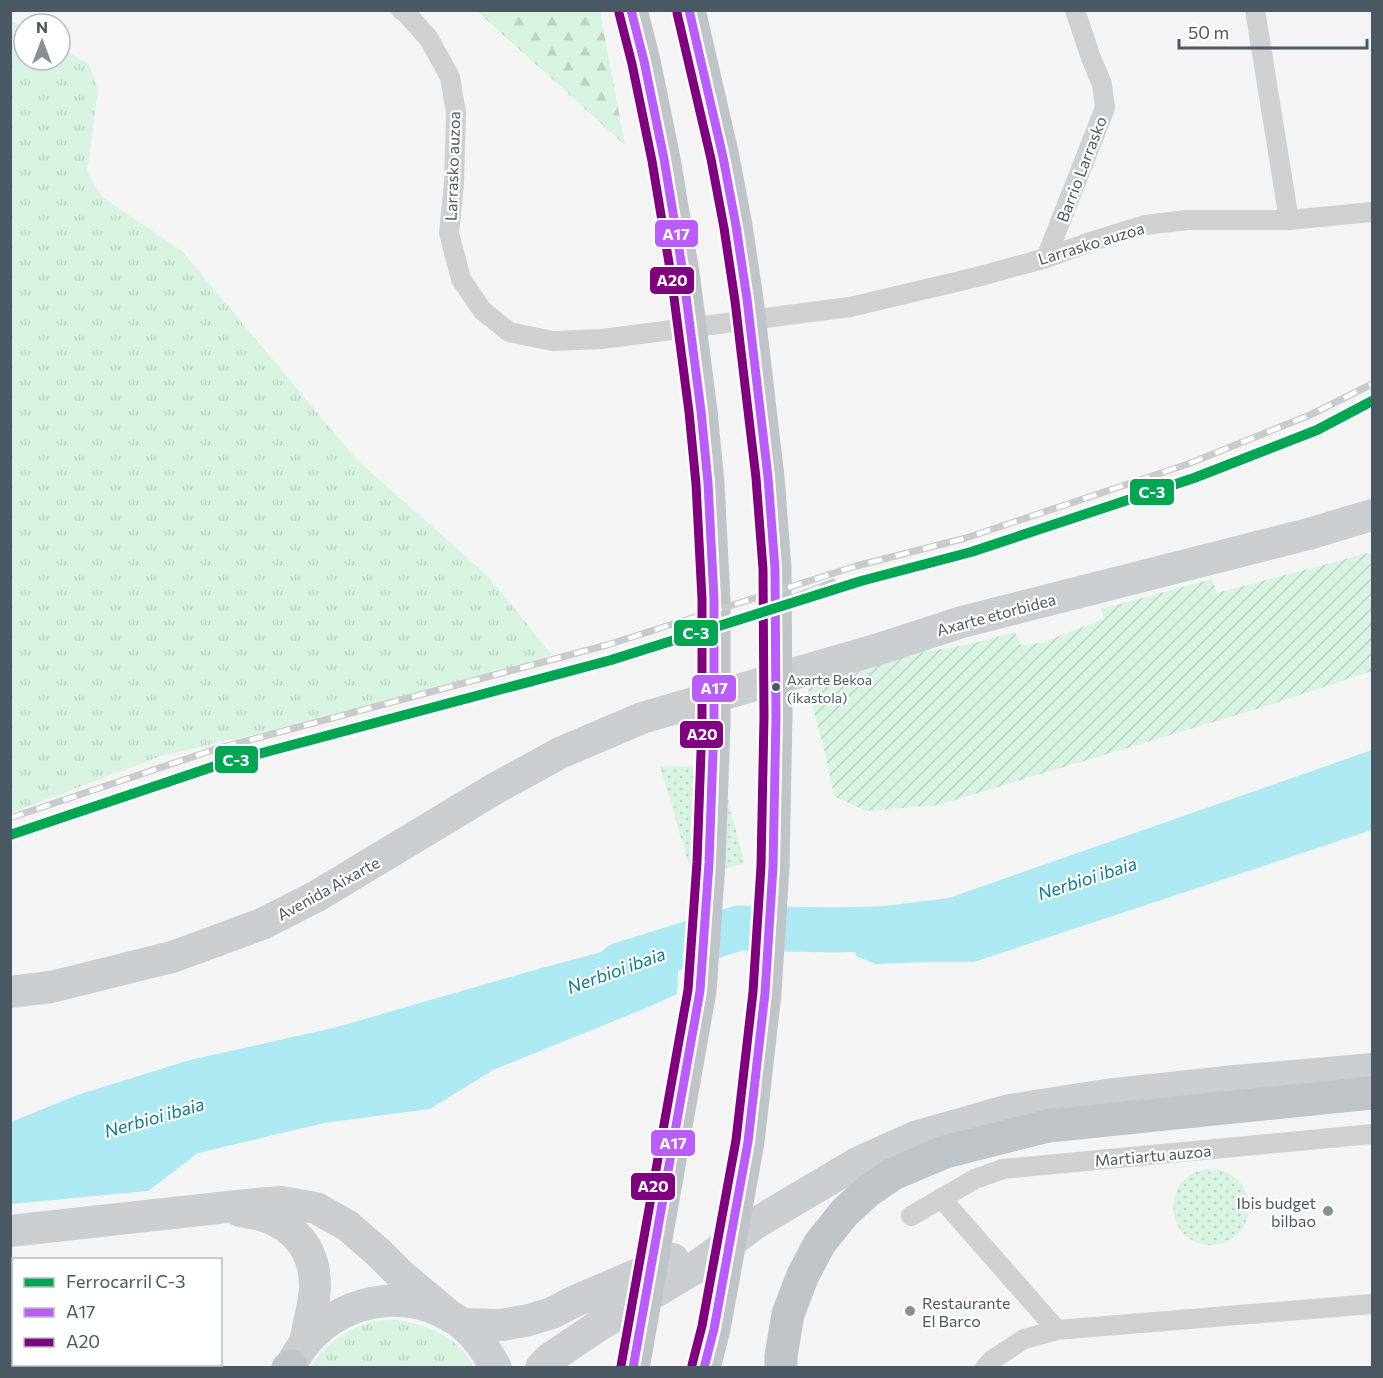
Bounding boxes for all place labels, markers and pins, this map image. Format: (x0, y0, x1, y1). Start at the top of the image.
place label: Axarte Bekoa (ikastola) (787, 671, 872, 706)
marker: Axarte Bekoa (ikastola) (770, 681, 782, 693)
place label: Ibis budget bilbao (1237, 1193, 1316, 1230)
marker: Ibis budget bilbao (1321, 1204, 1335, 1218)
place label: Restaurante El Barco (922, 1293, 1010, 1330)
marker: Restaurante El Barco (903, 1304, 917, 1318)

